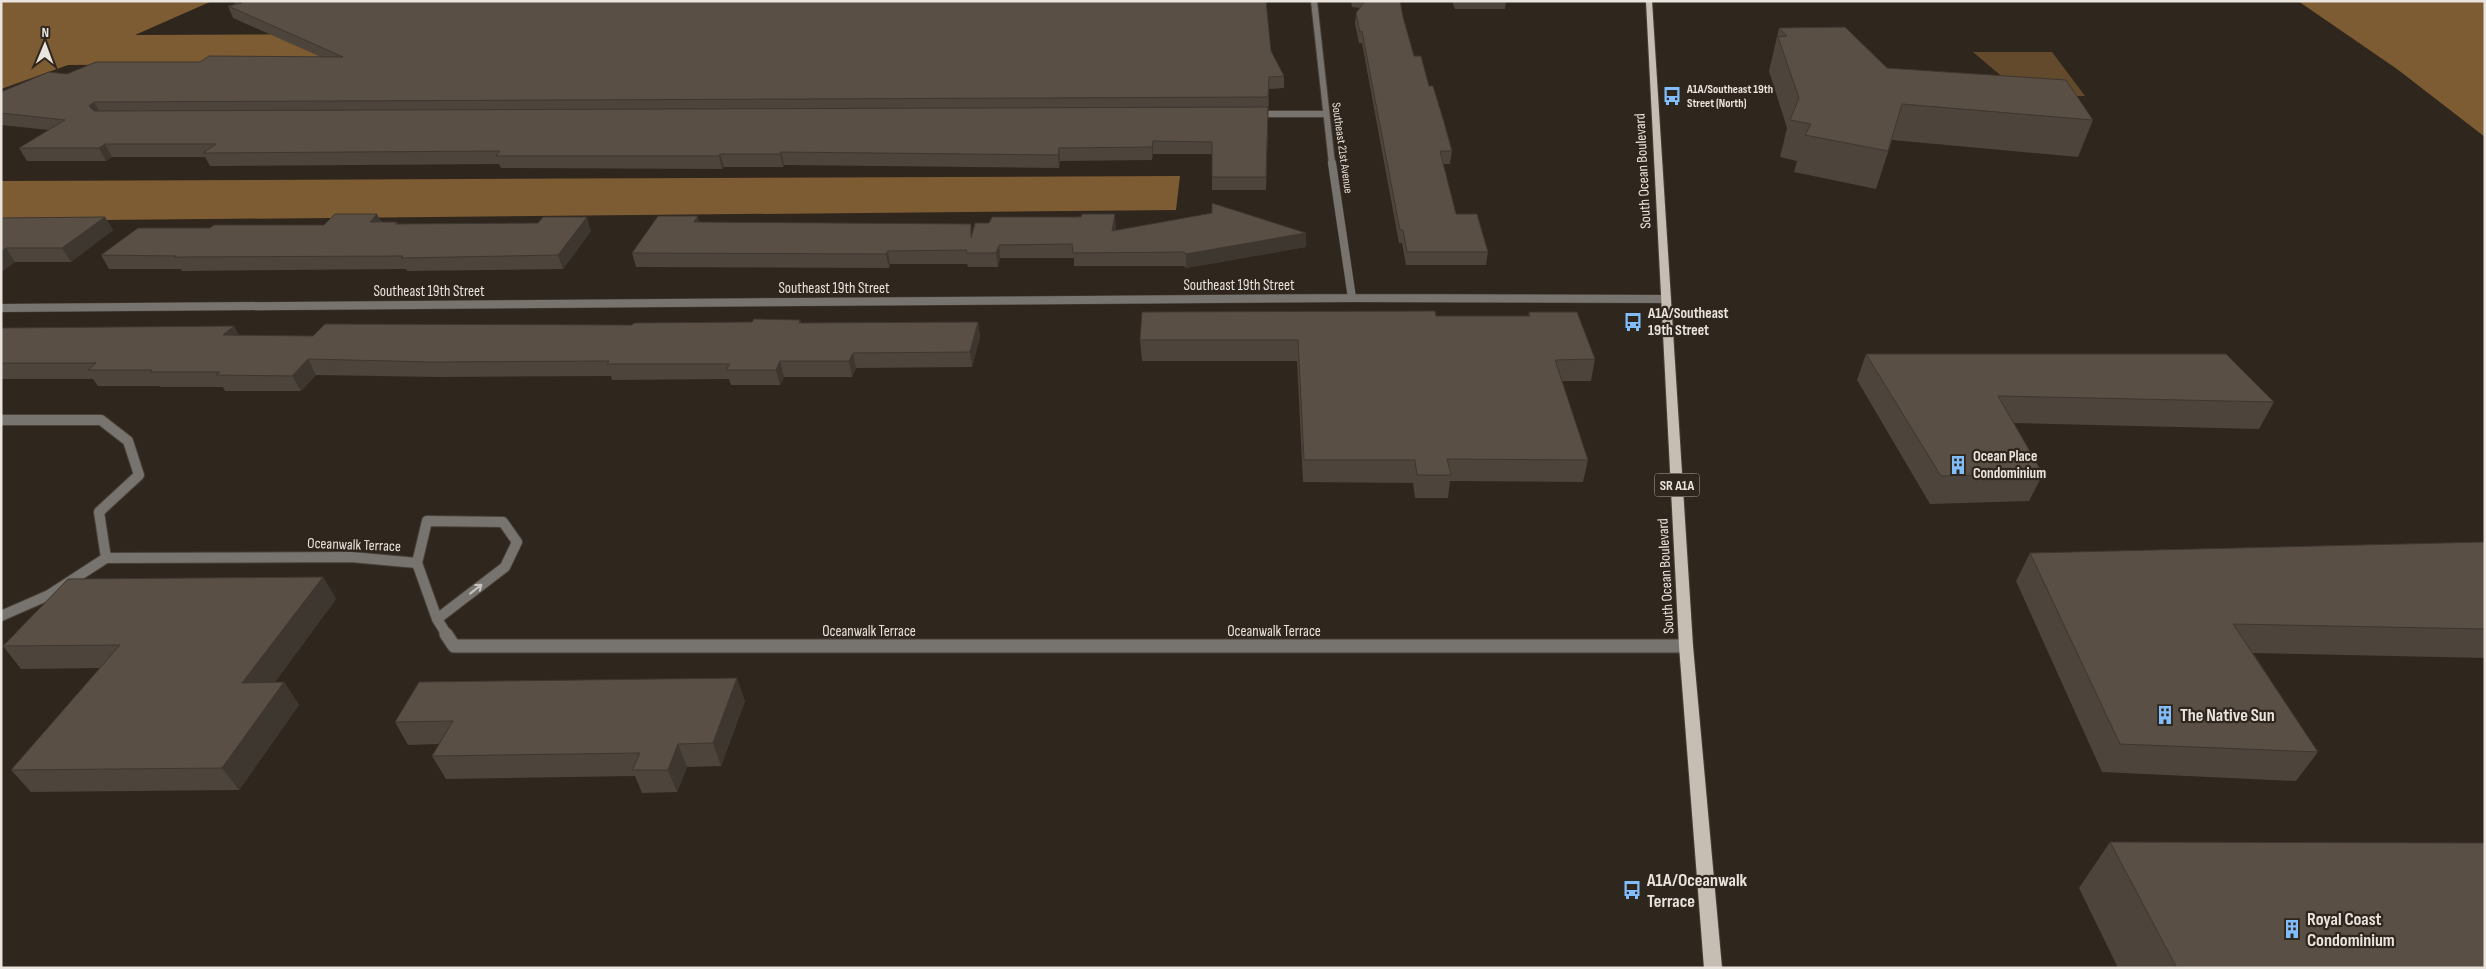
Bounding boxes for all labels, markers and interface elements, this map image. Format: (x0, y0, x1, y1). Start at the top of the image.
north arrow (20, 20, 70, 70)
text: N (41, 24, 49, 41)
place label: A1A/Southeast 19th Street (North) (1686, 82, 1773, 111)
bus stop icon: A1A/Southeast 19th Street (North) (1661, 85, 1683, 107)
street label: Southeast 21st Avenue (1328, 102, 1356, 195)
street label: South Ocean Boulevard (1630, 113, 1656, 229)
street label: Southeast 19th Street (1183, 276, 1295, 295)
street label: Southeast 19th Street (778, 279, 890, 298)
street label: Southeast 19th Street (373, 282, 485, 301)
place label: A1A/Southeast 19th Street (1647, 304, 1729, 340)
bus stop icon: A1A/Southeast 19th Street (1622, 311, 1644, 333)
place label: Ocean Place Condominium (1973, 447, 2046, 483)
building icon: Ocean Place Condominium (1947, 454, 1969, 476)
road number: SR A1A (1654, 474, 1700, 496)
street label: South Ocean Boulevard (1653, 518, 1679, 634)
street label: Oceanwalk Terrace (307, 534, 401, 556)
one-way arrow (469, 584, 483, 594)
street label: Oceanwalk Terrace (822, 622, 916, 641)
street label: Oceanwalk Terrace (1227, 622, 1321, 641)
building icon: The Native Sun (2154, 704, 2176, 726)
place label: The Native Sun (2180, 705, 2275, 726)
place label: A1A/Oceanwalk Terrace (1646, 870, 1748, 912)
bus stop icon: A1A/Oceanwalk Terrace (1621, 879, 1643, 901)
place label: Royal Coast Condominium (2307, 909, 2395, 951)
building icon: Royal Coast Condominium (2281, 918, 2303, 940)

